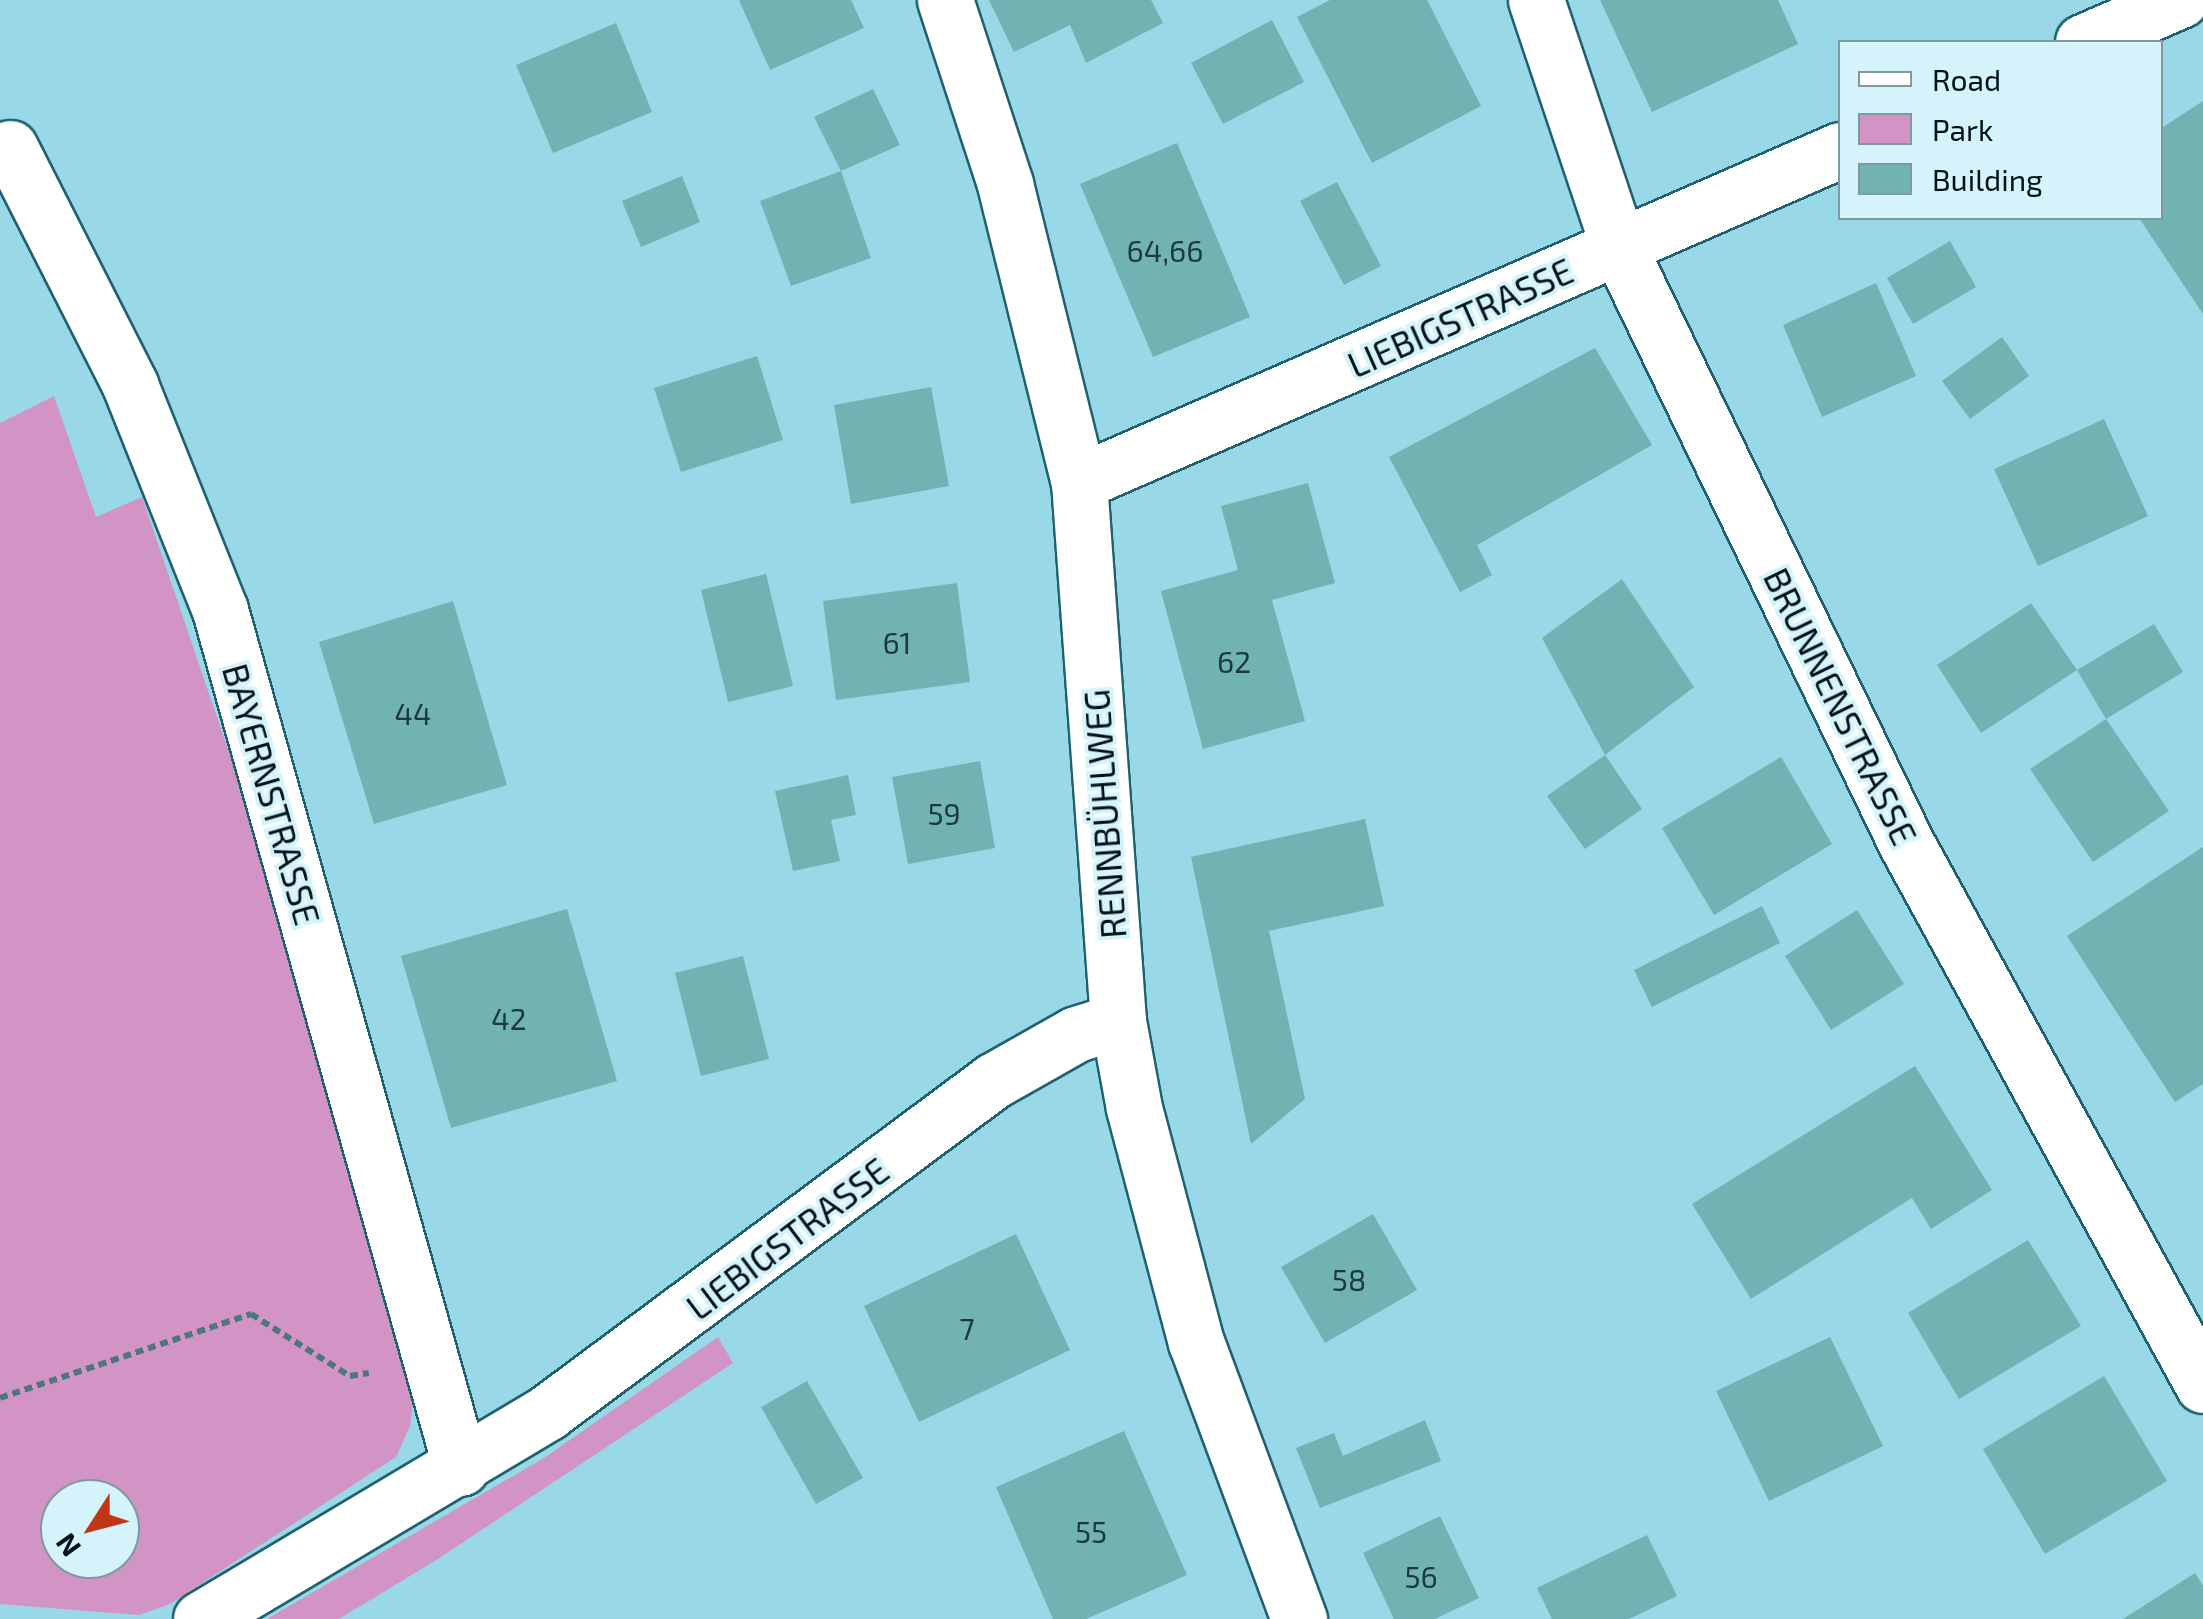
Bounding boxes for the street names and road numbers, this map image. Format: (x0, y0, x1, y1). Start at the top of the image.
street label: LIEBIGSTRASSE (1341, 249, 1579, 385)
street label: BRUNNENSTRASSE (1756, 561, 1926, 851)
street label: BAYERNSTRASSE (215, 659, 329, 929)
street label: RENNBÜHLWEG (1074, 688, 1134, 940)
street label: LIEBIGSTRASSE (678, 1148, 896, 1328)

